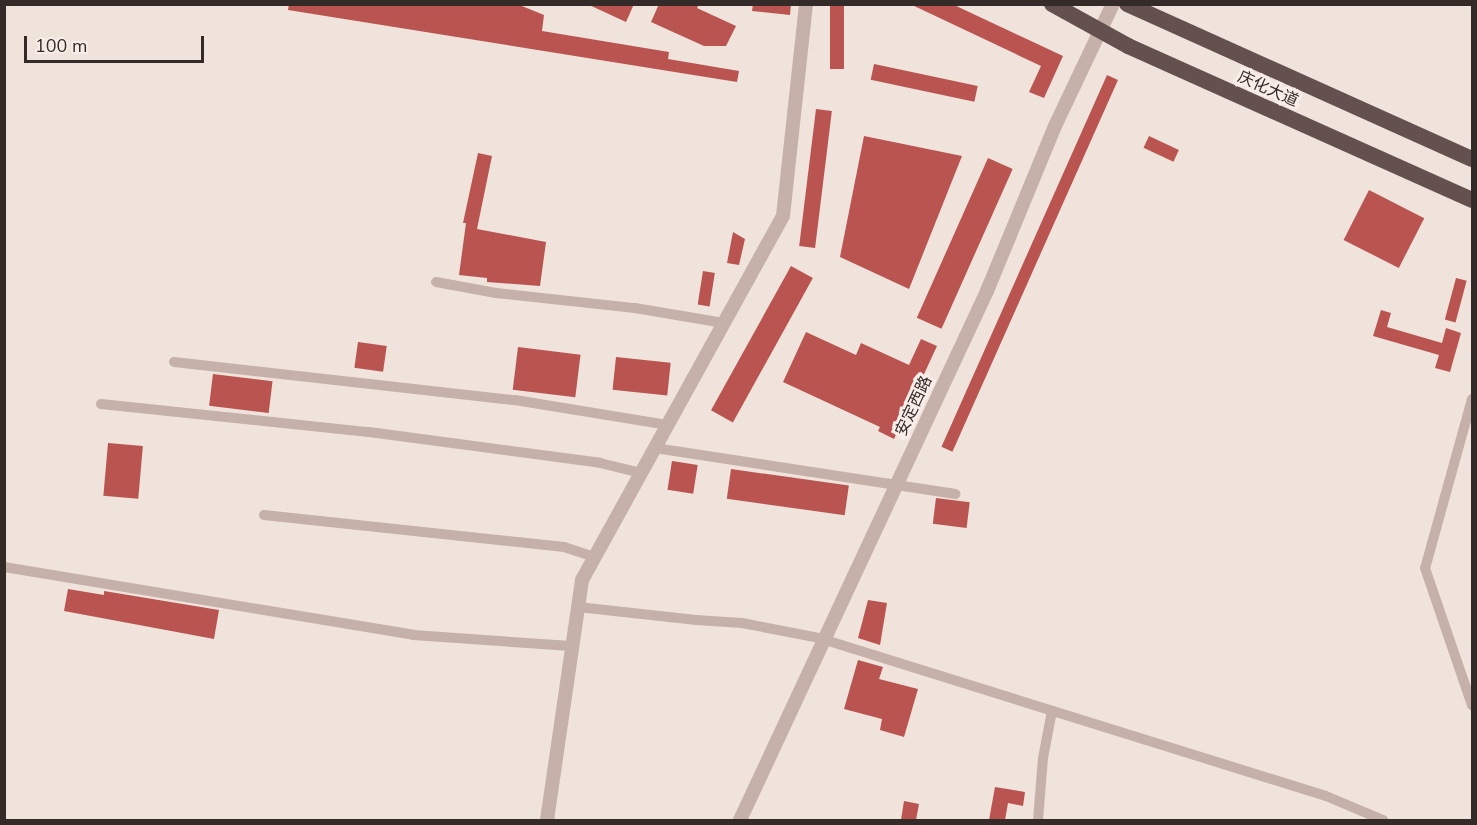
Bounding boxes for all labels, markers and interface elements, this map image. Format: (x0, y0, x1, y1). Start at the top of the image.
scale bar (27, 24, 207, 62)
text: 100 m (35, 34, 87, 58)
street label: 庆化大道 (1235, 67, 1301, 111)
street label: 安定西路 (892, 373, 936, 439)

